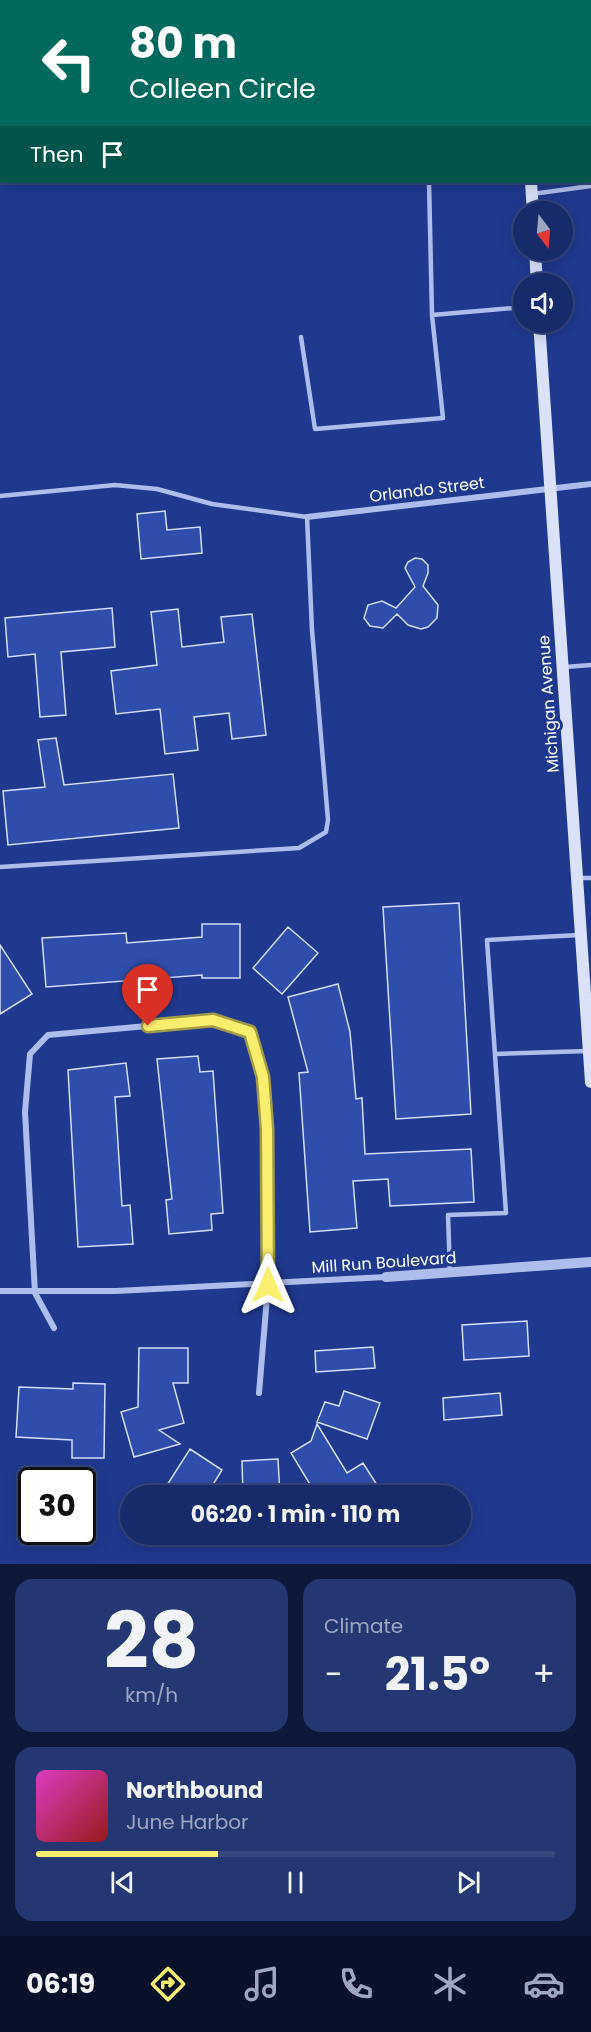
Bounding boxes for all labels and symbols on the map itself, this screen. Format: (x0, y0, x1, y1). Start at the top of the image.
north arrow (513, 201, 573, 261)
street label: Orlando Street (368, 471, 486, 508)
street label: Michigan Avenue (532, 634, 565, 774)
pin (122, 964, 173, 1026)
street label: Mill Run Boulevard (311, 1246, 457, 1279)
position arrow (236, 1253, 300, 1317)
speed limit sign: 30 (18, 1467, 96, 1545)

